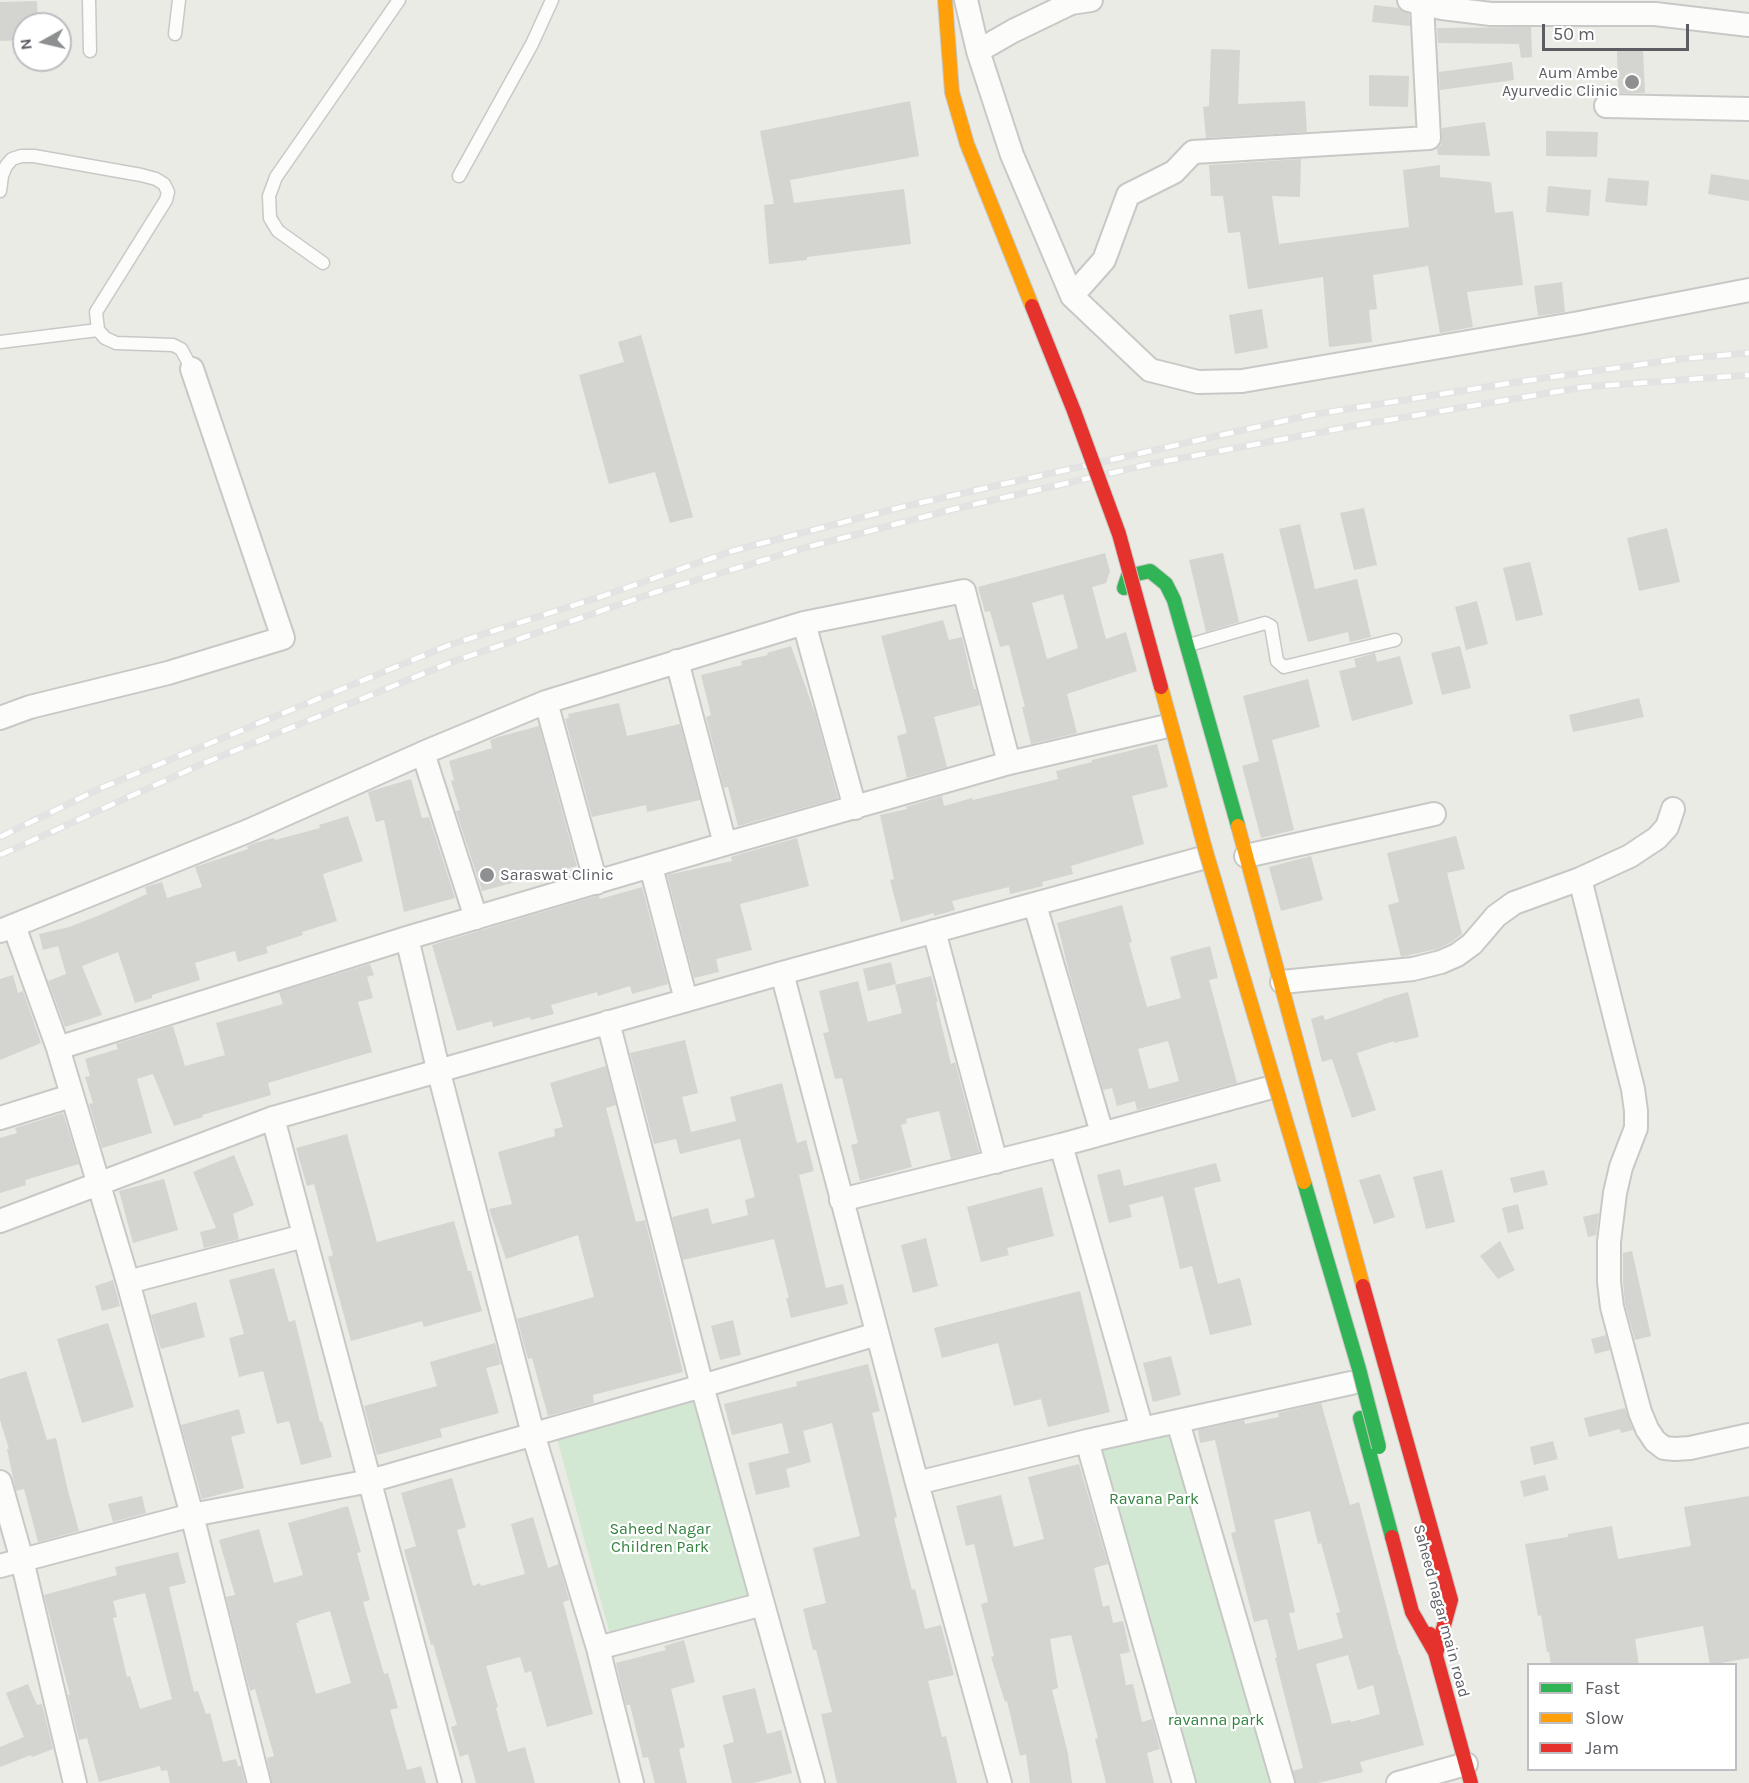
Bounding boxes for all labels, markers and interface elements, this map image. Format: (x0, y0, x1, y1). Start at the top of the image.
north arrow (12, 12, 72, 72)
scale bar (1545, 12, 1692, 50)
text: 50 m (1553, 23, 1595, 45)
text: N (15, 37, 36, 51)
place label: Aum Ambe Ayurvedic Clinic (1502, 63, 1618, 101)
marker: Aum Ambe Ayurvedic Clinic (1623, 73, 1641, 91)
place label: Saraswat Clinic (500, 865, 613, 885)
marker: Saraswat Clinic (478, 866, 496, 884)
park label: Ravana Park (1109, 1489, 1199, 1509)
park label: Saheed Nagar Children Park (609, 1519, 711, 1557)
street label: Saheed nagar main road (1409, 1522, 1473, 1700)
legend (1527, 1663, 1737, 1771)
text: Fast (1585, 1677, 1620, 1699)
text: Slow (1585, 1707, 1624, 1729)
park label: ravanna park (1168, 1710, 1264, 1730)
text: Jam (1585, 1737, 1619, 1759)

